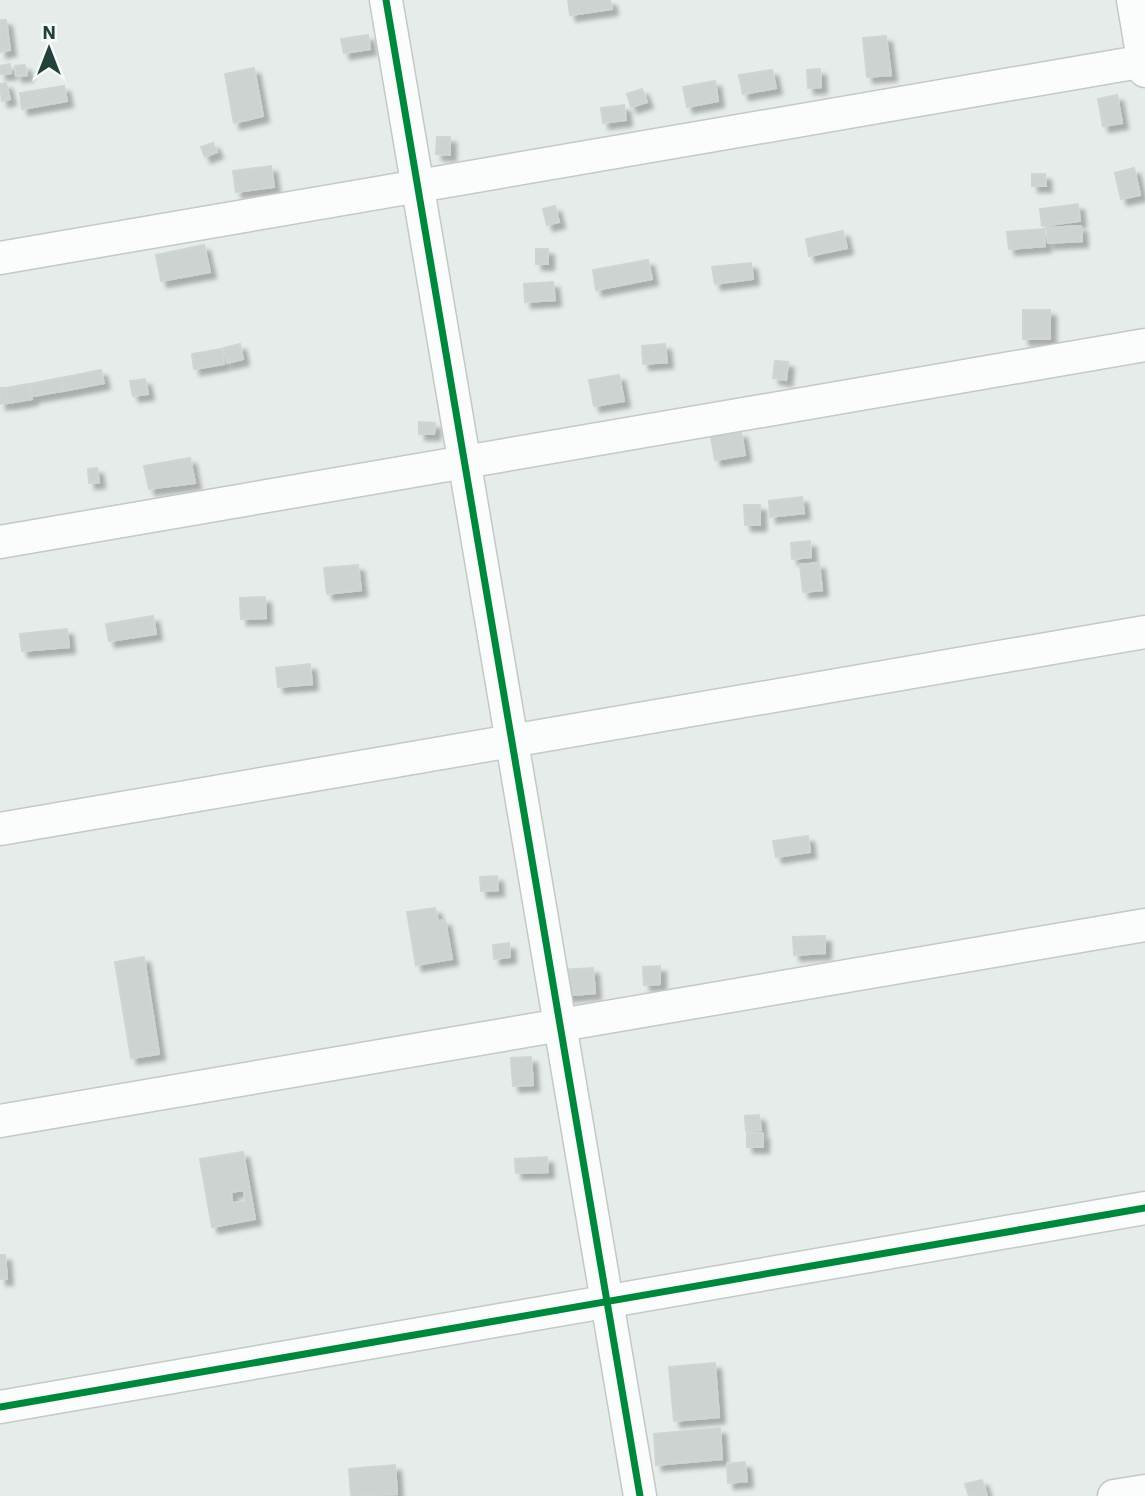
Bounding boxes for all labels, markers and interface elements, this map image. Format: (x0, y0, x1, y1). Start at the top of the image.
north arrow (14, 14, 84, 84)
text: N (42, 20, 56, 44)

